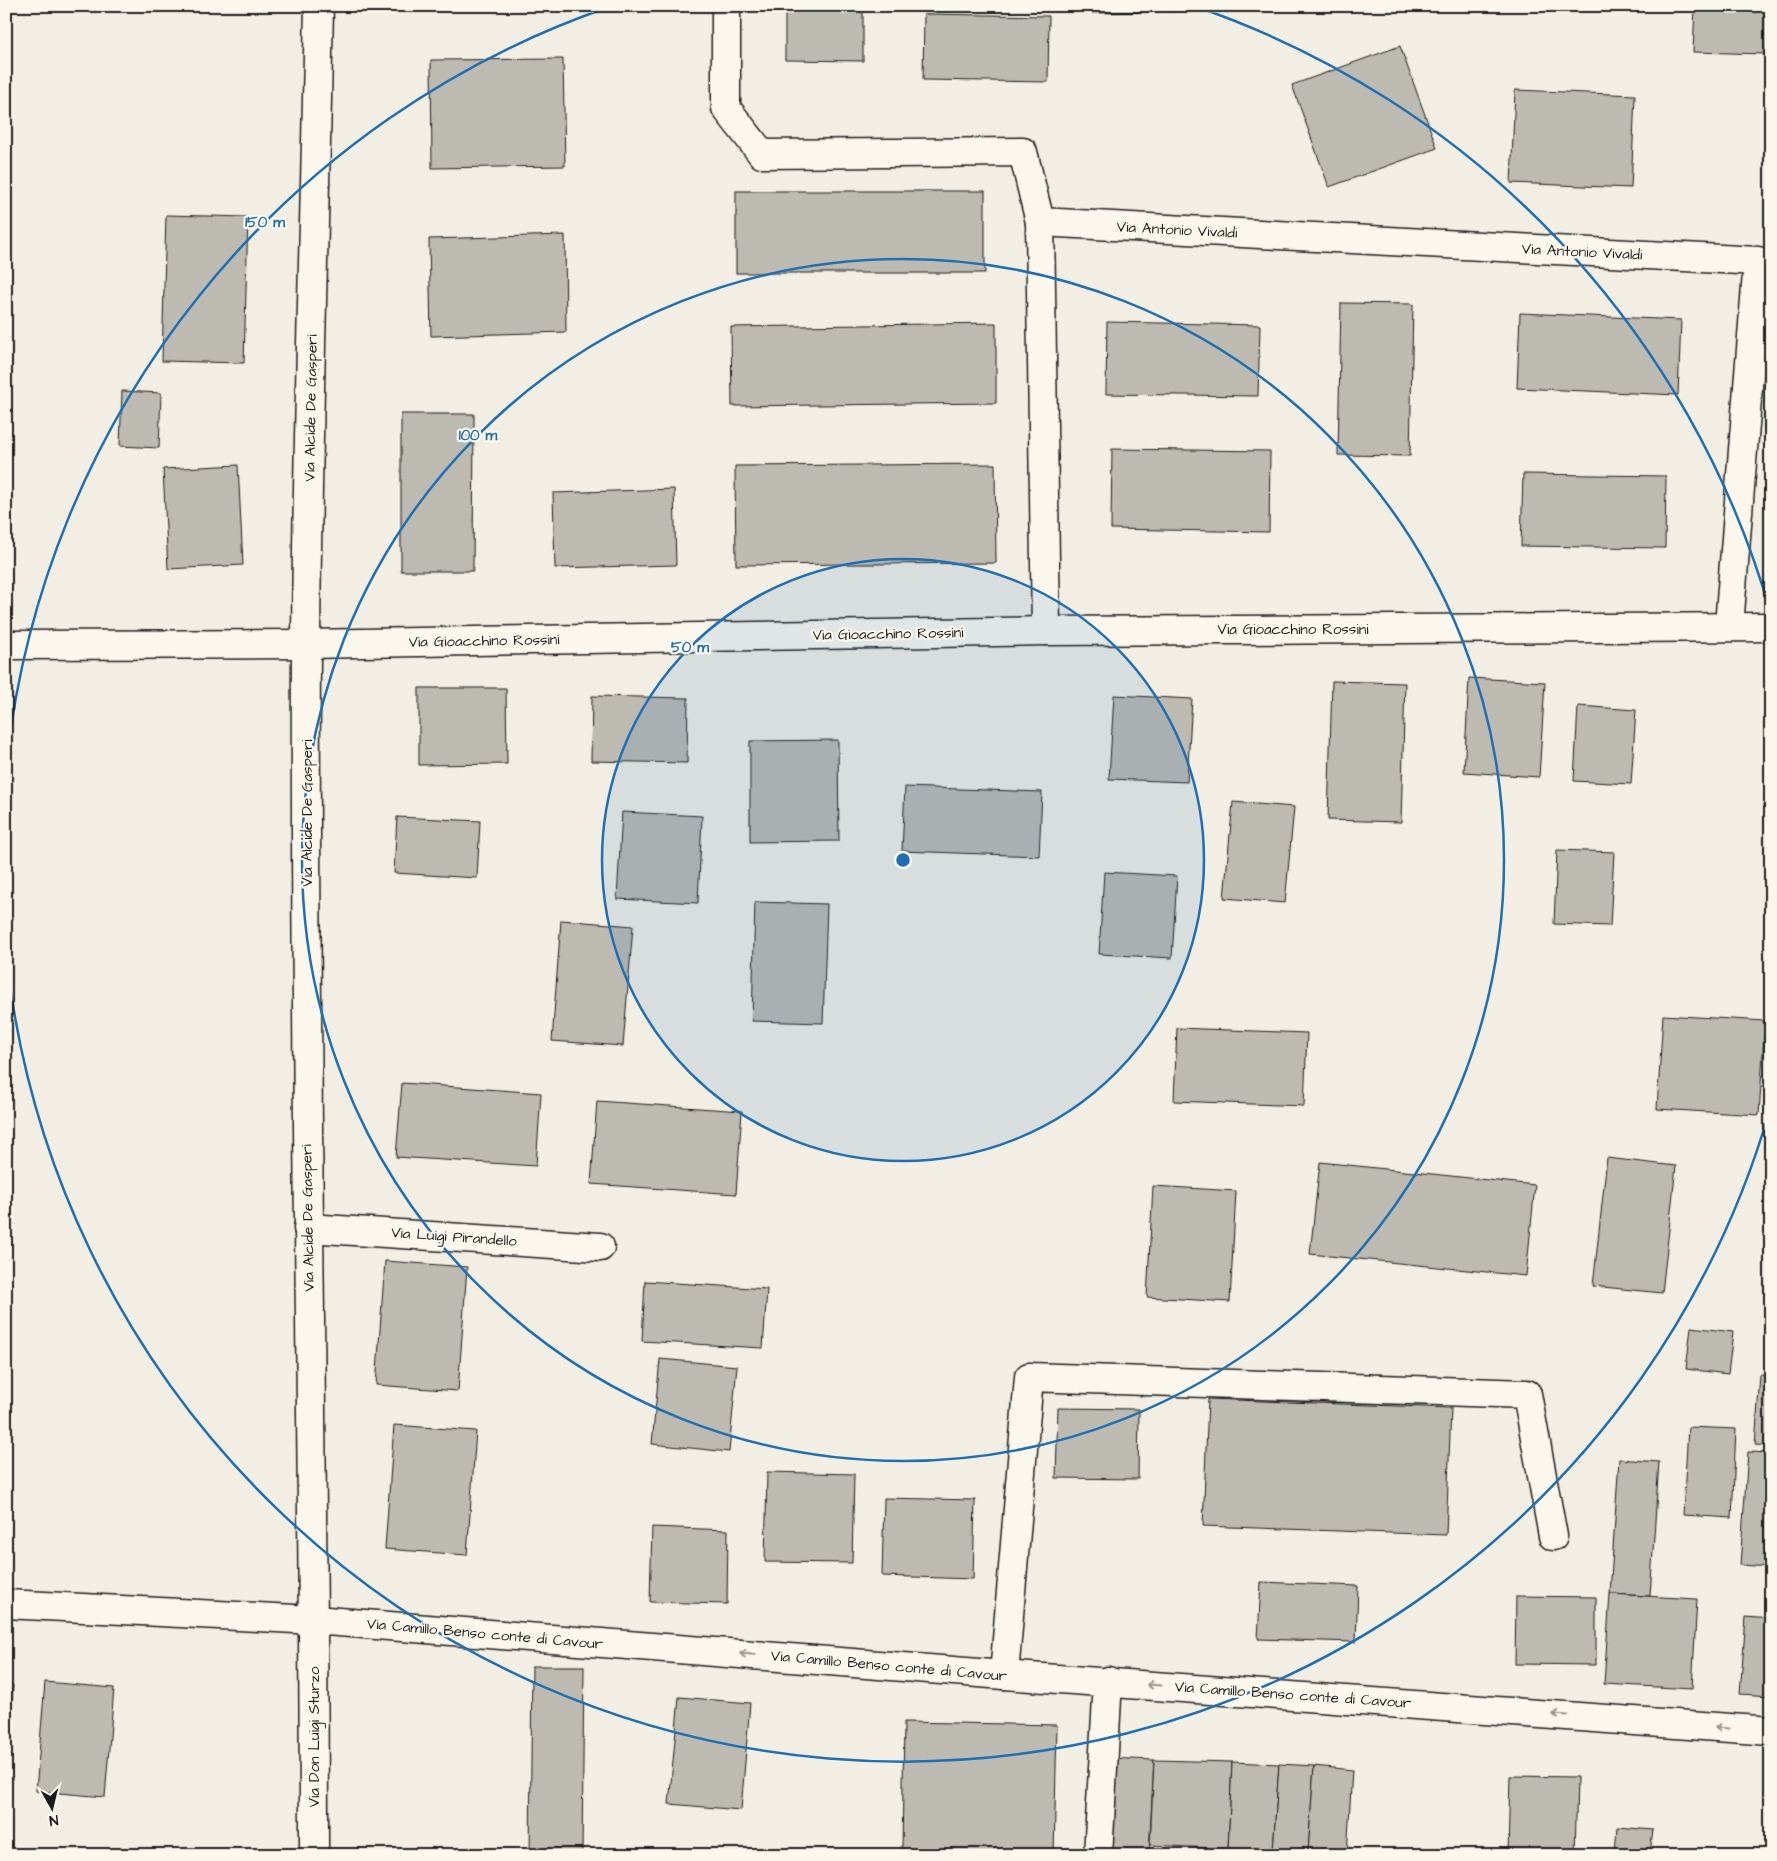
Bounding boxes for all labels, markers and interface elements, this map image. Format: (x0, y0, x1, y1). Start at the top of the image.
text: 150 m (245, 212, 285, 233)
street label: Via Antonio Vivaldi (1116, 216, 1238, 244)
street label: Via Antonio Vivaldi (1521, 238, 1643, 266)
street label: Via Alcide De Gasperi (299, 333, 323, 482)
text: 100 m (459, 425, 498, 446)
street label: Via Gioacchino Rossini (1218, 619, 1369, 640)
street label: Via Gioacchino Rossini (812, 622, 964, 646)
street label: Via Gioacchino Rossini (408, 629, 560, 653)
text: 50 m (671, 637, 709, 658)
street label: Via Alcide De Gasperi (297, 739, 318, 887)
centre of rings (894, 851, 912, 869)
street label: Via Alcide De Gasperi (296, 1143, 320, 1292)
street label: Via Luigi Pirandello (390, 1222, 518, 1253)
street label: Via Camillo Benso conte di Cavour (366, 1613, 604, 1655)
street label: Via Camillo Benso conte di Cavour (770, 1645, 1008, 1687)
one-way arrow (740, 1650, 756, 1659)
street label: Via Don Luigi Sturzo (304, 1666, 326, 1807)
street label: Via Camillo Benso conte di Cavour (1174, 1676, 1412, 1714)
one-way arrow (1146, 1680, 1162, 1689)
one-way arrow (1552, 1711, 1568, 1720)
one-way arrow (1714, 1723, 1730, 1732)
north arrow (28, 1784, 78, 1834)
text: N (48, 1809, 59, 1830)

